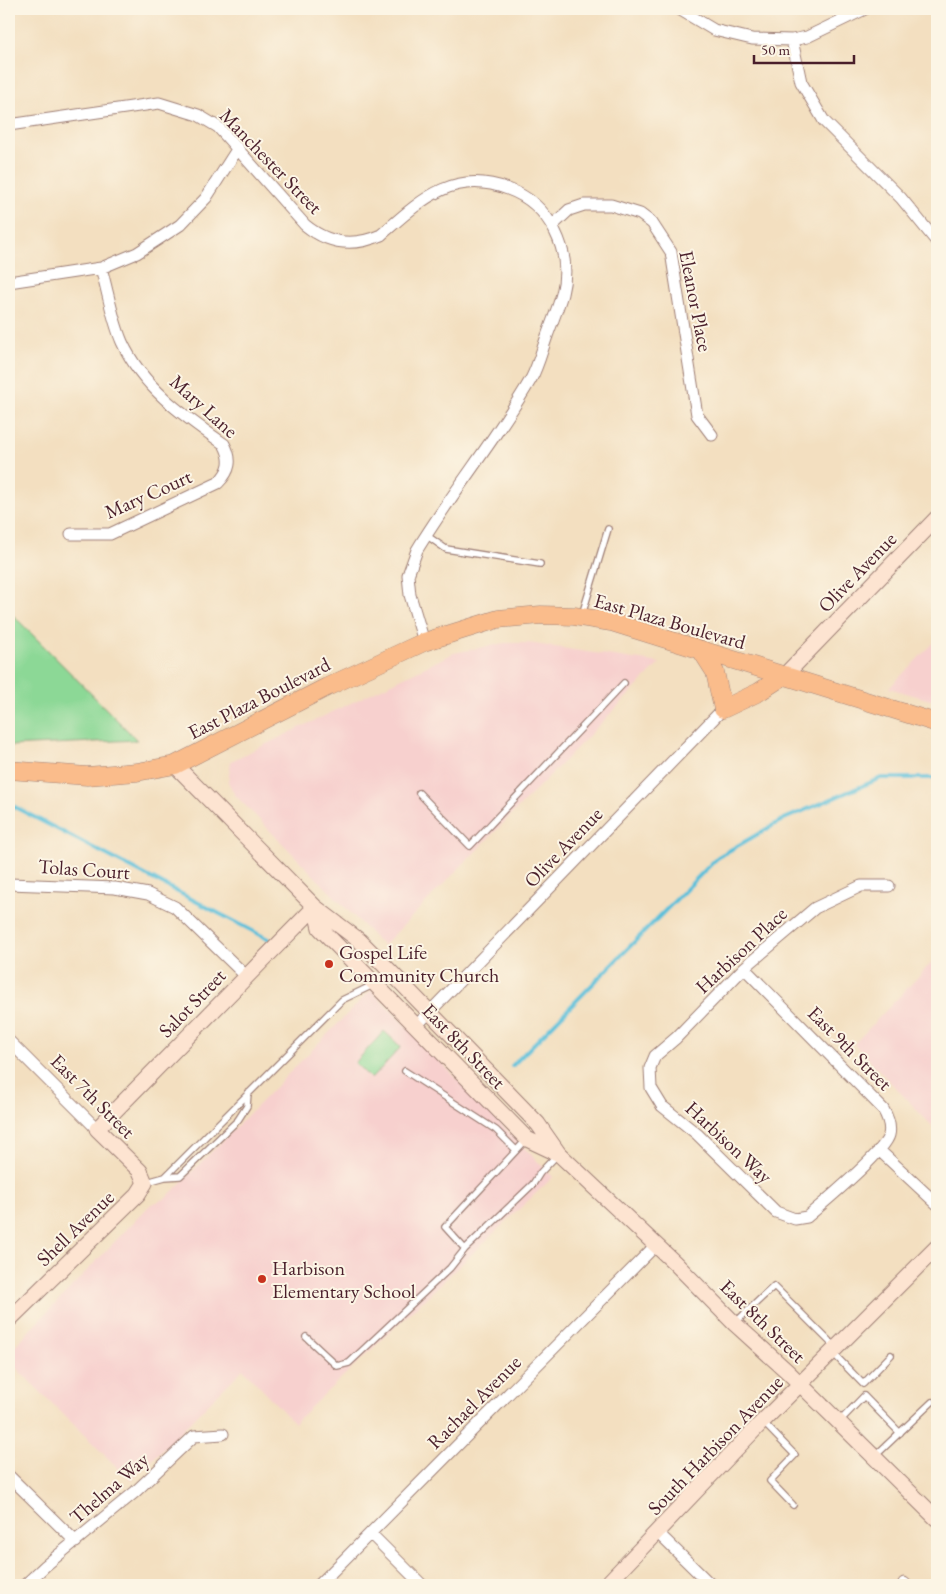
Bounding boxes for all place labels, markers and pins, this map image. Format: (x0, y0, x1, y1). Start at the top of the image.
place label: Gospel Life Community Church (339, 939, 499, 988)
marker: Gospel Life Community Church (323, 958, 335, 970)
place label: Harbison Elementary School (272, 1255, 416, 1304)
marker: Harbison Elementary School (256, 1273, 268, 1285)

